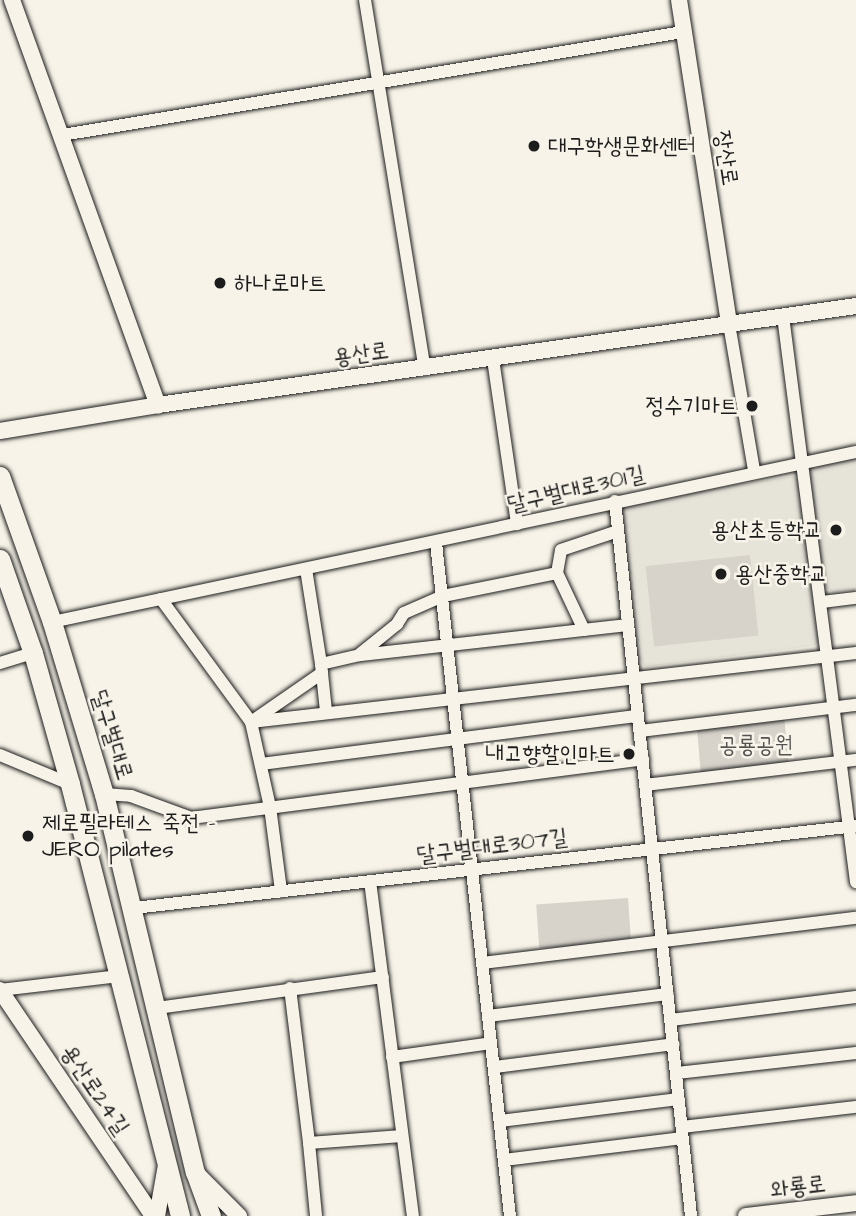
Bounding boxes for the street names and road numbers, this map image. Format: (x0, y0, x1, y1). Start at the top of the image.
street label: 장산로 (708, 128, 744, 188)
street label: 용산로 (332, 336, 390, 372)
street label: 달구벌대로301길 (505, 460, 647, 518)
street label: 달구벌대로 (85, 687, 139, 783)
street label: 달구벌대로307길 (415, 823, 569, 869)
street label: 용산로24길 (55, 1040, 135, 1140)
street label: 와룡로 (769, 1170, 827, 1204)

